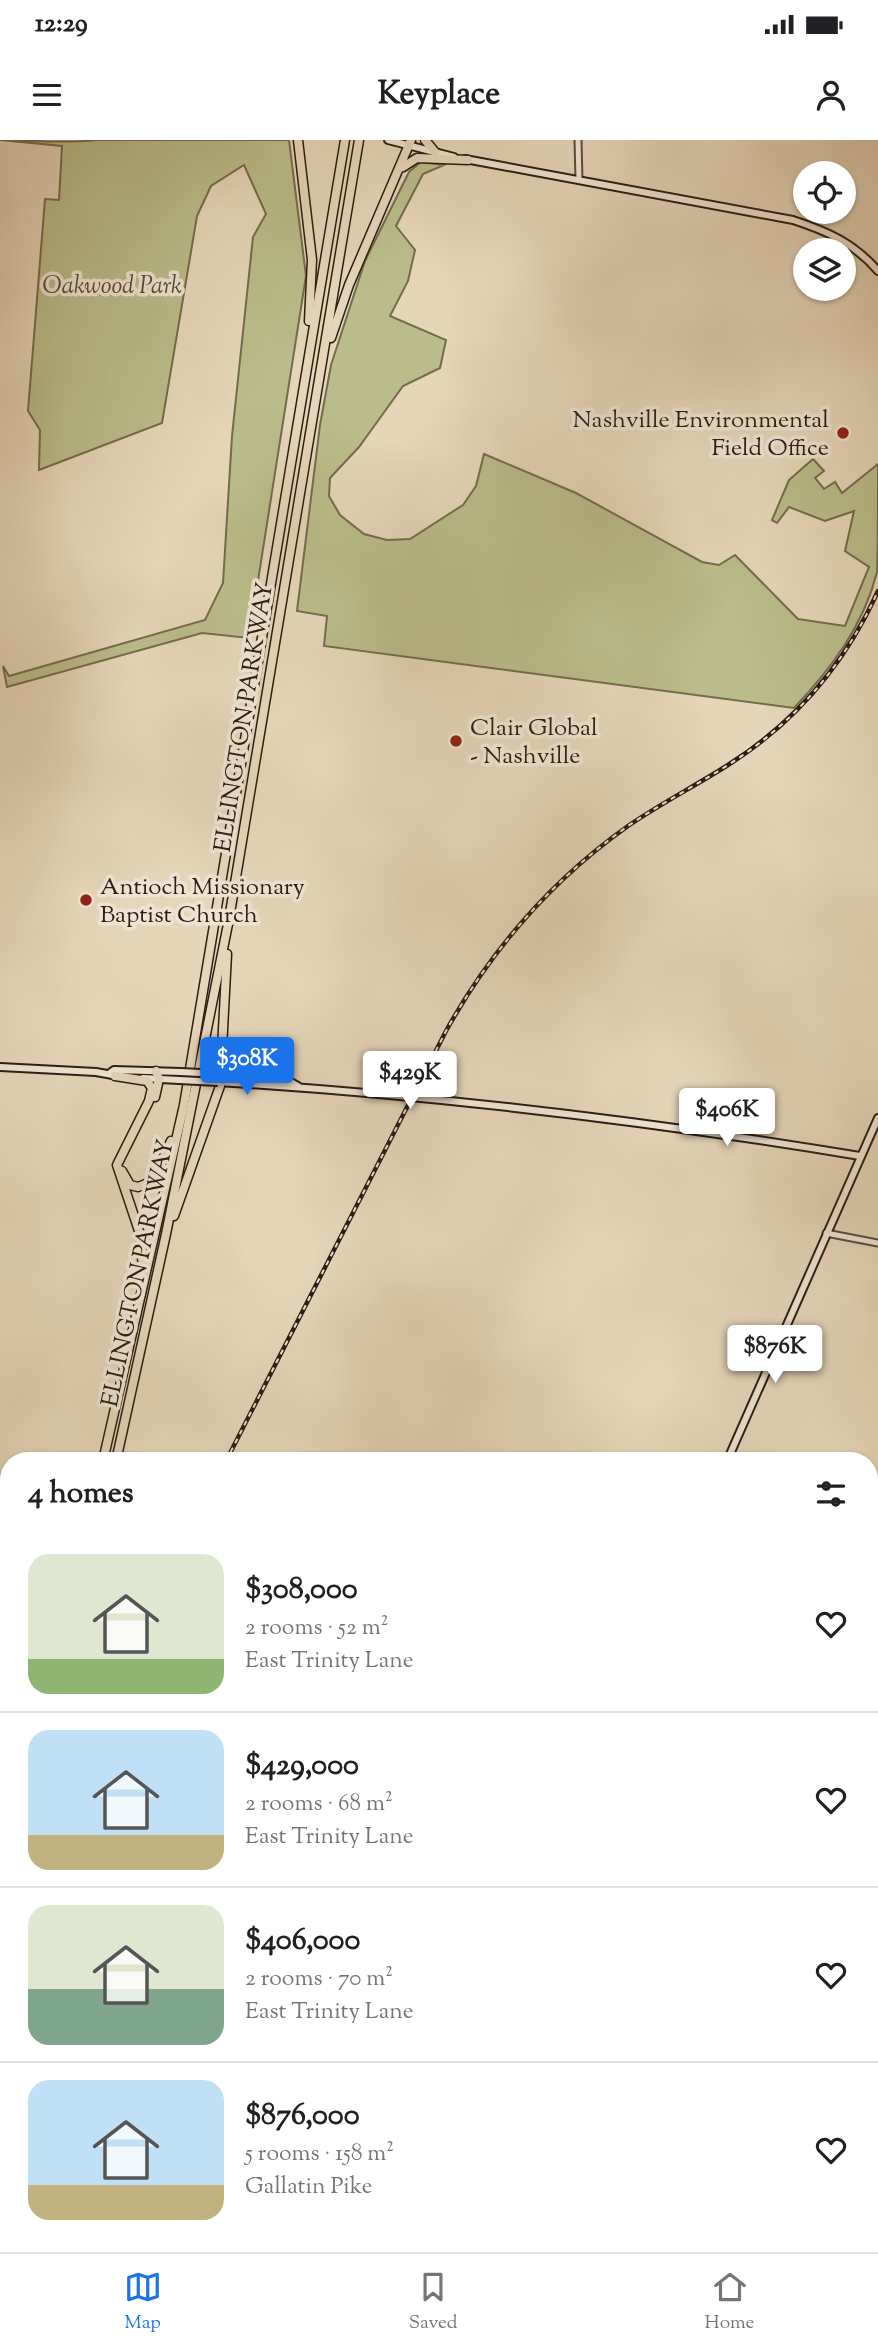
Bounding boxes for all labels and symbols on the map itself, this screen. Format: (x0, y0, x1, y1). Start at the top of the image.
park label: Oakwood Park (42, 270, 182, 304)
place label: Nashville Environmental Field Office (573, 404, 829, 466)
marker: Nashville Environmental Field Office (835, 425, 851, 441)
street label: ELLINGTON PARKWAY (207, 580, 283, 855)
place label: Clair Global - Nashville (470, 712, 598, 774)
marker: Clair Global - Nashville (448, 733, 464, 749)
place label: Antioch Missionary Baptist Church (100, 871, 305, 933)
marker: Antioch Missionary Baptist Church (78, 892, 94, 908)
pin: $308K (198, 1038, 296, 1097)
pin: $429K (361, 1052, 459, 1111)
pin: $406K (678, 1088, 776, 1148)
street label: ELLINGTON PARKWAY (94, 1137, 184, 1410)
pin: $876K (726, 1326, 824, 1385)

